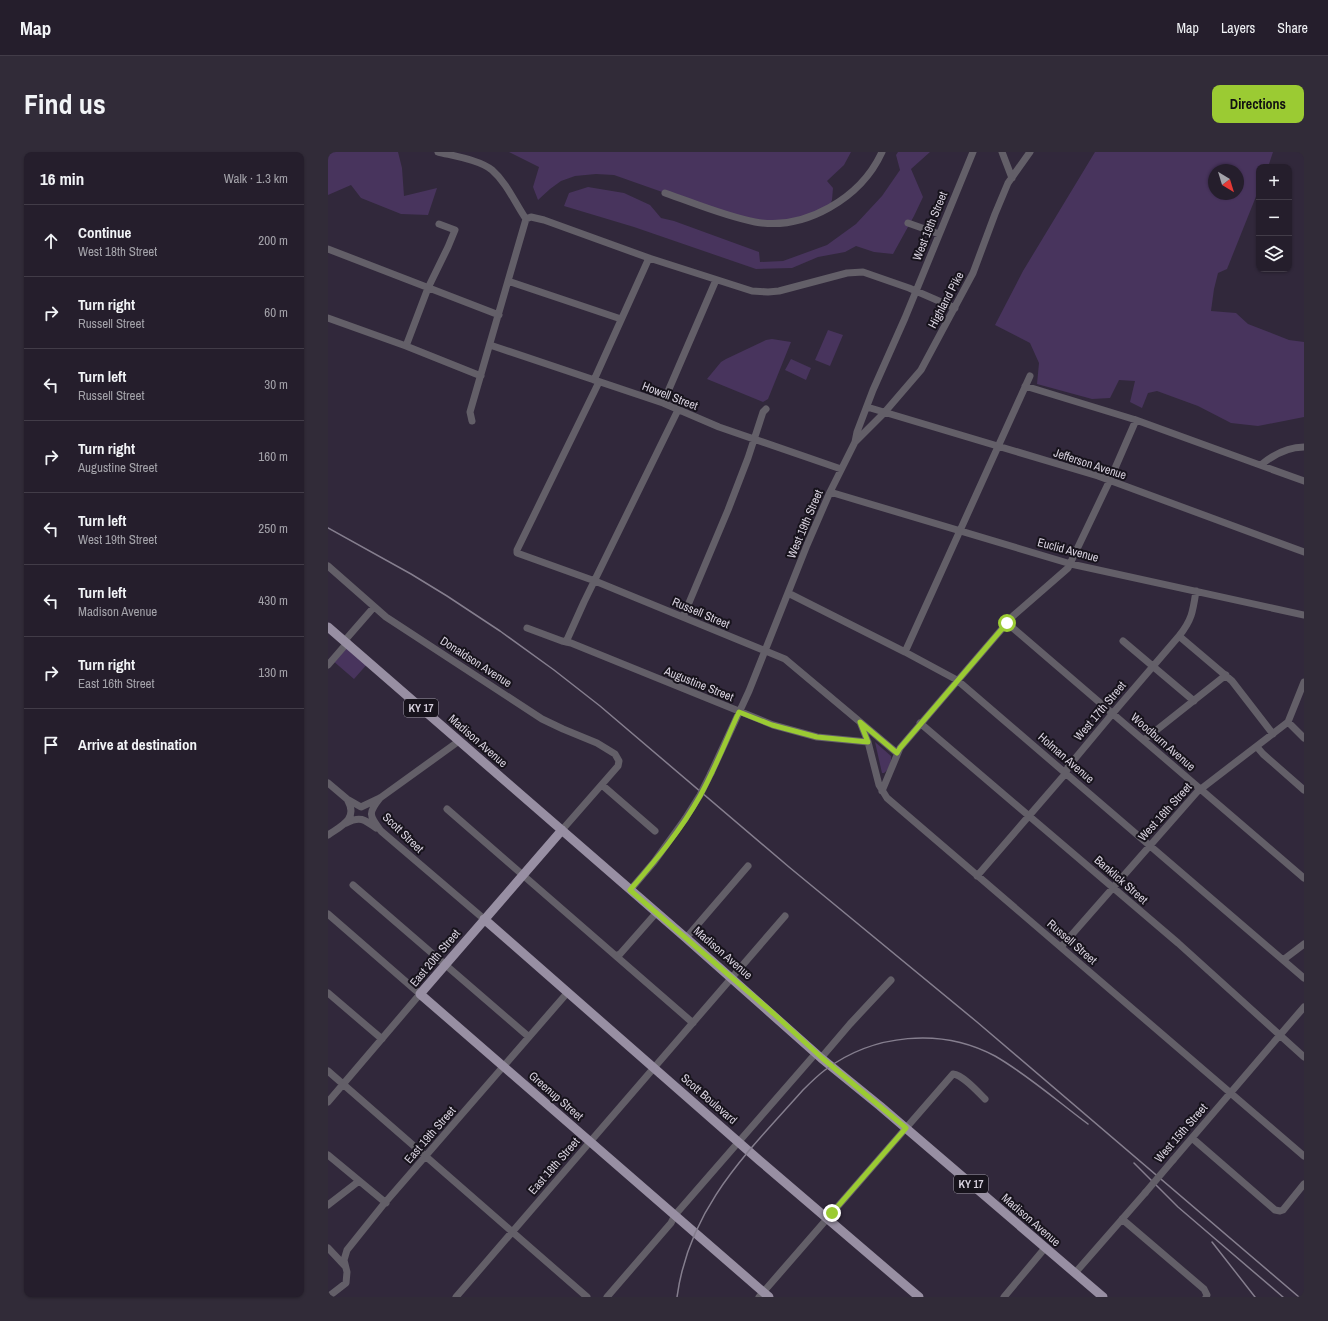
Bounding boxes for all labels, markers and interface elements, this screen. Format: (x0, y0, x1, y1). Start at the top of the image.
text: Map (20, 15, 51, 41)
text: Map (1177, 19, 1199, 37)
text: Layers (1221, 19, 1255, 37)
text: Share (1277, 19, 1308, 37)
text: Find us (24, 85, 106, 123)
button: Directions (1212, 85, 1304, 123)
north arrow (1208, 164, 1244, 200)
map controls (1256, 164, 1292, 272)
button: + (1256, 164, 1292, 200)
text: 16 min (40, 167, 84, 190)
text: Walk · 1.3 km (224, 170, 288, 187)
street label: West 19th Street (909, 189, 951, 263)
button: − (1256, 200, 1292, 236)
text: Continue (78, 222, 131, 243)
icon: ahead (40, 230, 62, 252)
text: 200 m (258, 232, 288, 249)
button: layers (1256, 236, 1292, 272)
text: West 18th Street (78, 243, 157, 260)
street label: Highland Pike (924, 269, 968, 331)
text: Turn right (78, 294, 135, 315)
icon: right (40, 302, 62, 324)
text: 60 m (264, 304, 288, 321)
text: Russell Street (78, 315, 144, 332)
text: Turn left (78, 366, 126, 387)
icon: left (40, 374, 62, 396)
text: 30 m (264, 376, 288, 393)
street label: Howell Street (640, 378, 700, 414)
text: Russell Street (78, 387, 144, 404)
text: Turn right (78, 438, 135, 459)
street label: Jefferson Avenue (1052, 445, 1128, 483)
icon: right (40, 446, 62, 468)
text: 160 m (258, 448, 288, 465)
text: Augustine Street (78, 459, 157, 476)
street label: West 19th Street (783, 487, 827, 561)
text: Turn left (78, 510, 126, 531)
icon: left (40, 518, 62, 540)
text: 250 m (258, 520, 288, 537)
text: West 19th Street (78, 531, 157, 548)
street label: Euclid Avenue (1036, 534, 1100, 566)
text: Turn left (78, 582, 126, 603)
icon: left (40, 590, 62, 612)
text: 430 m (258, 592, 288, 609)
street label: Russell Street (670, 594, 733, 632)
text: Madison Avenue (78, 603, 157, 620)
route start (998, 614, 1016, 632)
street label: Donaldson Avenue (437, 633, 515, 691)
text: Turn right (78, 654, 135, 675)
icon: right (40, 662, 62, 684)
street label: Augustine Street (661, 662, 736, 705)
text: 130 m (258, 664, 288, 681)
text: East 16th Street (78, 675, 154, 692)
street label: West 17th Street (1070, 678, 1130, 744)
road number: KY 17 (404, 699, 438, 717)
street label: Woodburn Avenue (1127, 710, 1199, 774)
street label: Madison Avenue (445, 711, 511, 771)
street label: Holman Avenue (1035, 729, 1097, 787)
icon: arrive (40, 734, 62, 756)
text: Arrive at destination (78, 734, 197, 755)
street label: West 16th Street (1135, 779, 1196, 845)
street label: Scott Street (379, 809, 427, 857)
street label: Banklick Street (1091, 852, 1151, 908)
street label: Russell Street (1044, 916, 1101, 968)
street label: Madison Avenue (690, 923, 756, 983)
street label: East 20th Street (406, 926, 464, 990)
street label: Greenup Street (525, 1068, 587, 1124)
street label: Scott Boulevard (678, 1070, 740, 1128)
street label: West 15th Street (1151, 1100, 1211, 1166)
street label: East 19th Street (401, 1103, 459, 1167)
street label: East 18th Street (525, 1134, 583, 1198)
road number: KY 17 (954, 1175, 988, 1193)
street label: Madison Avenue (998, 1190, 1064, 1250)
route end (823, 1204, 841, 1222)

